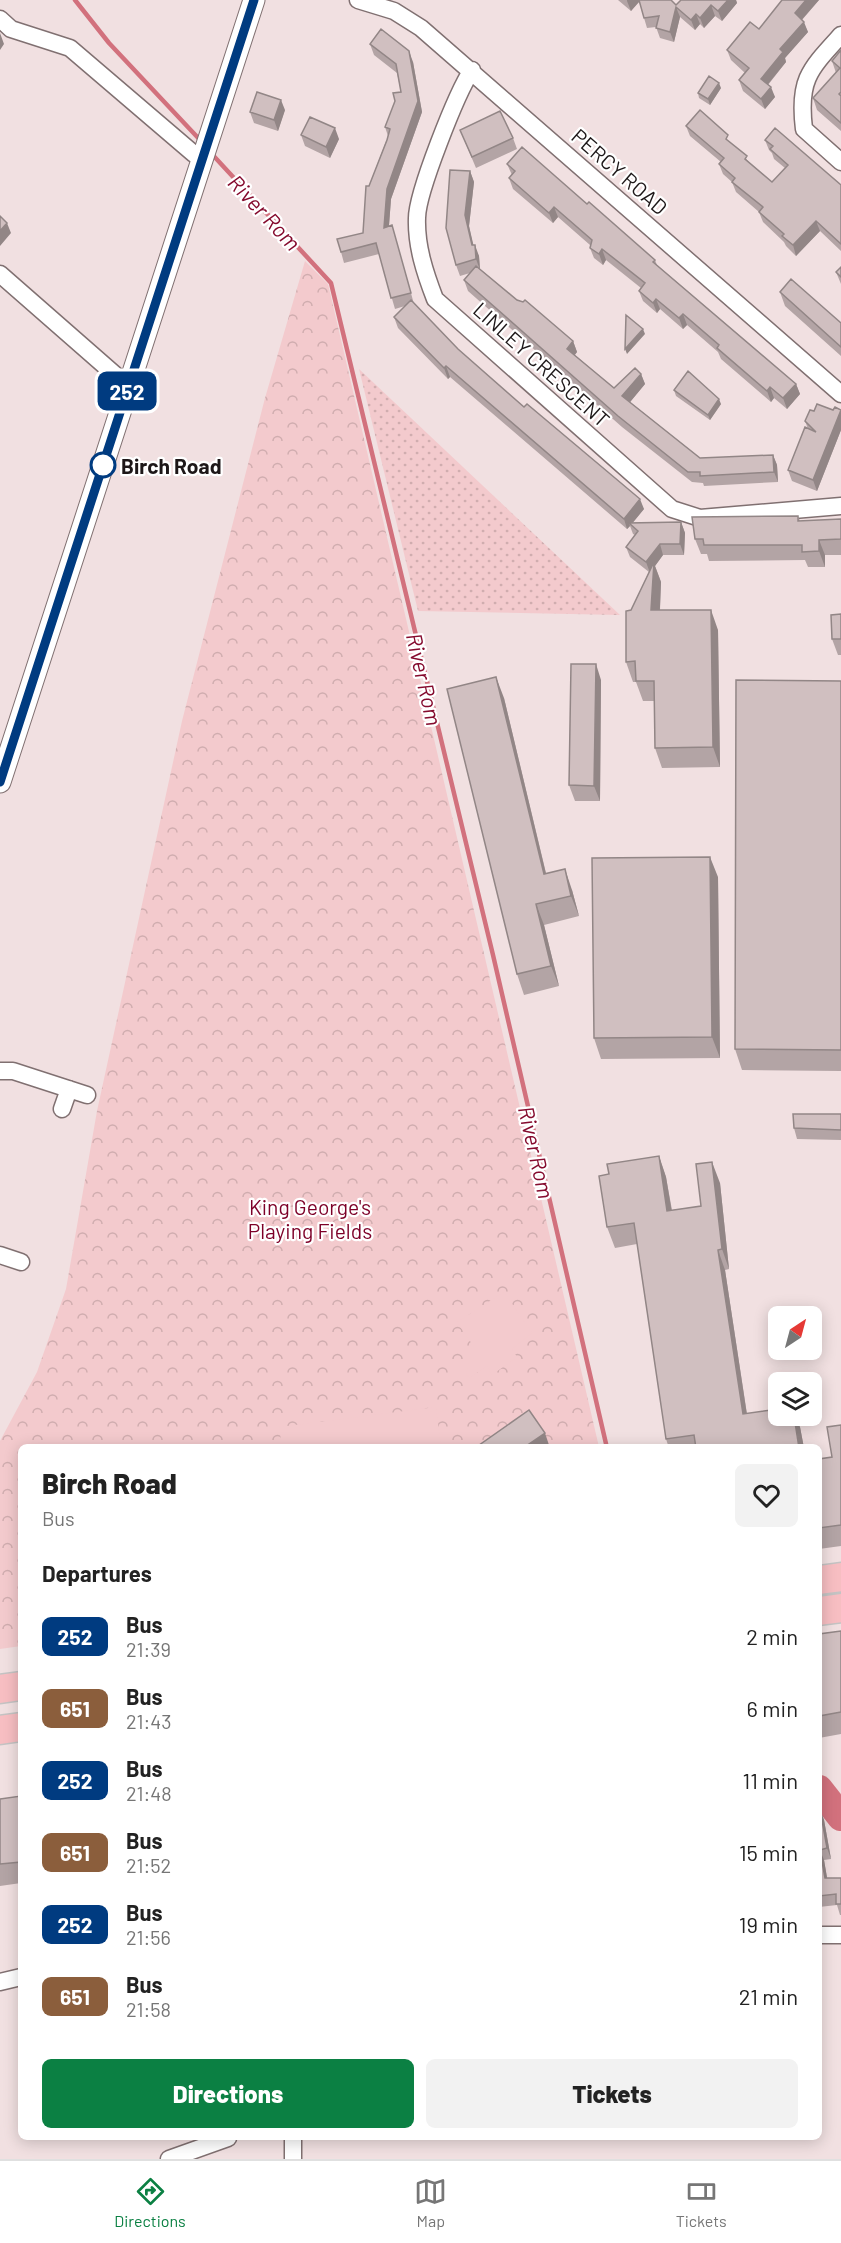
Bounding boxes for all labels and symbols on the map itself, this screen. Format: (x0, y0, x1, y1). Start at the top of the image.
street label: PERCY ROAD (567, 123, 673, 219)
water label: River Rom (223, 169, 307, 255)
street label: LINLEY CRESCENT (469, 296, 615, 432)
line badge: 252 (92, 372, 162, 410)
marker: Birch Road (90, 452, 116, 478)
place label: Birch Road (121, 453, 222, 478)
water label: River Rom (402, 630, 448, 728)
water label: River Rom (514, 1103, 560, 1201)
park label: King George's Playing Fields (248, 1194, 372, 1243)
north arrow (768, 1306, 822, 1360)

